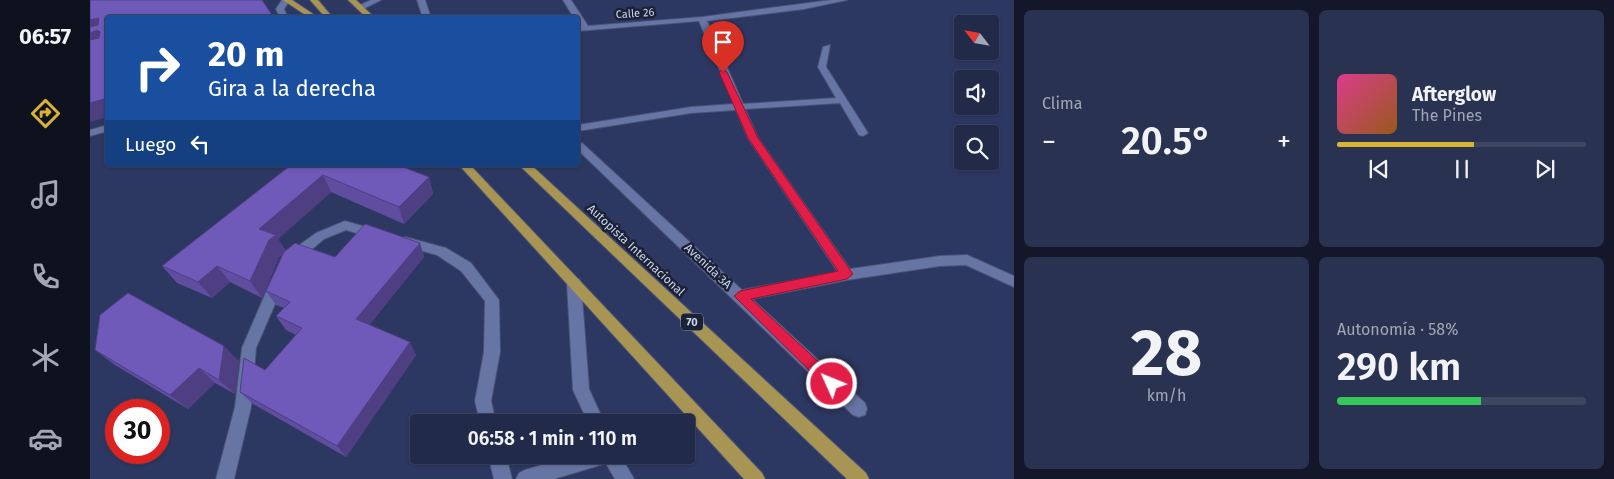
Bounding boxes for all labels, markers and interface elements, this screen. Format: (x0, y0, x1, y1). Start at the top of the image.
street label: Calle 26 (615, 6, 655, 21)
north arrow (954, 15, 999, 60)
map controls (954, 15, 999, 170)
pin (702, 21, 744, 72)
text: 06:57 (19, 23, 71, 50)
icon: arrive (709, 28, 737, 56)
text: 20 m (208, 33, 284, 75)
icon: right (125, 35, 190, 100)
button: sound (954, 70, 999, 115)
text: Gira a la derecha (208, 75, 376, 102)
text: Afterglow (1412, 83, 1496, 106)
text: Clima (1042, 94, 1082, 113)
icon: directions (28, 96, 63, 131)
text: The Pines (1412, 106, 1482, 125)
text: 20.5° (1121, 118, 1212, 164)
button: search (954, 125, 999, 170)
text: − (1042, 125, 1056, 158)
text: + (1277, 125, 1291, 158)
icon: left (186, 130, 214, 158)
text: Luego (125, 133, 176, 156)
icon: previous (1365, 155, 1393, 183)
icon: pause (1448, 155, 1476, 183)
icon: next (1531, 155, 1559, 183)
icon: music (28, 177, 63, 212)
street label: Autopista Internacional (585, 201, 688, 299)
street label: Avenida 3A (681, 241, 735, 291)
icon: phone (28, 259, 63, 294)
road number: 70 (681, 314, 703, 331)
text: 28 (1131, 314, 1202, 392)
text: Autonomía · 58% (1337, 320, 1458, 339)
icon: climate (28, 340, 63, 375)
text: 290 km (1337, 344, 1461, 390)
position arrow (805, 357, 857, 409)
text: km/h (1147, 386, 1186, 405)
speed limit sign: 30 (105, 399, 170, 464)
icon: car (28, 421, 63, 456)
text: 06:58 · 1 min · 110 m (468, 427, 637, 450)

